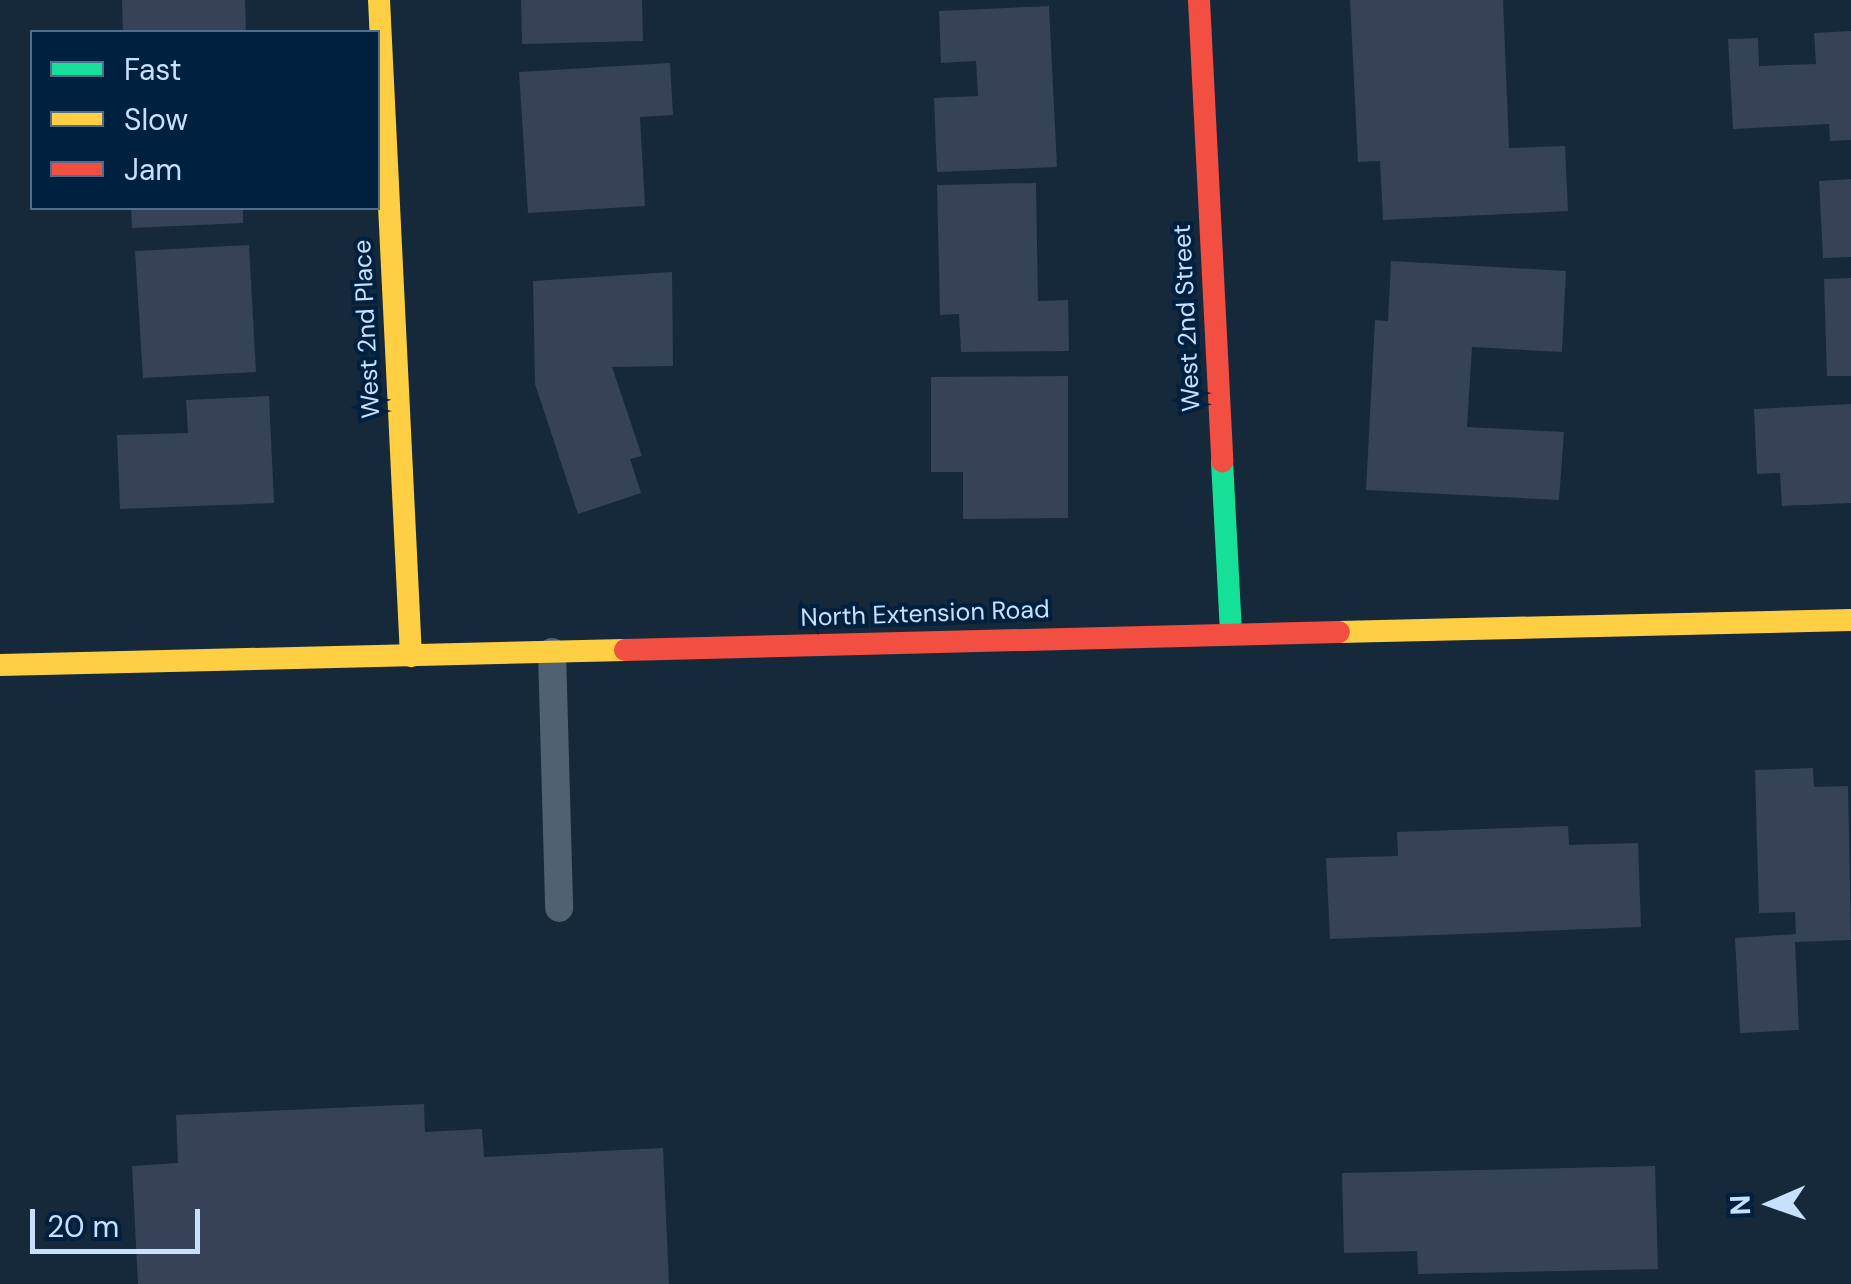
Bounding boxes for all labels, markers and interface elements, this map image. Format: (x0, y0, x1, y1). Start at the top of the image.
legend (30, 30, 380, 210)
text: Fast (124, 50, 182, 89)
text: Slow (124, 100, 188, 139)
text: Jam (124, 150, 182, 189)
street label: West 2nd Street (1167, 224, 1207, 412)
street label: West 2nd Place (347, 239, 387, 419)
street label: North Extension Road (800, 595, 1050, 633)
north arrow (1721, 1154, 1821, 1254)
scale bar (35, 1189, 205, 1251)
text: N (1722, 1194, 1759, 1216)
text: 20 m (47, 1207, 119, 1246)

